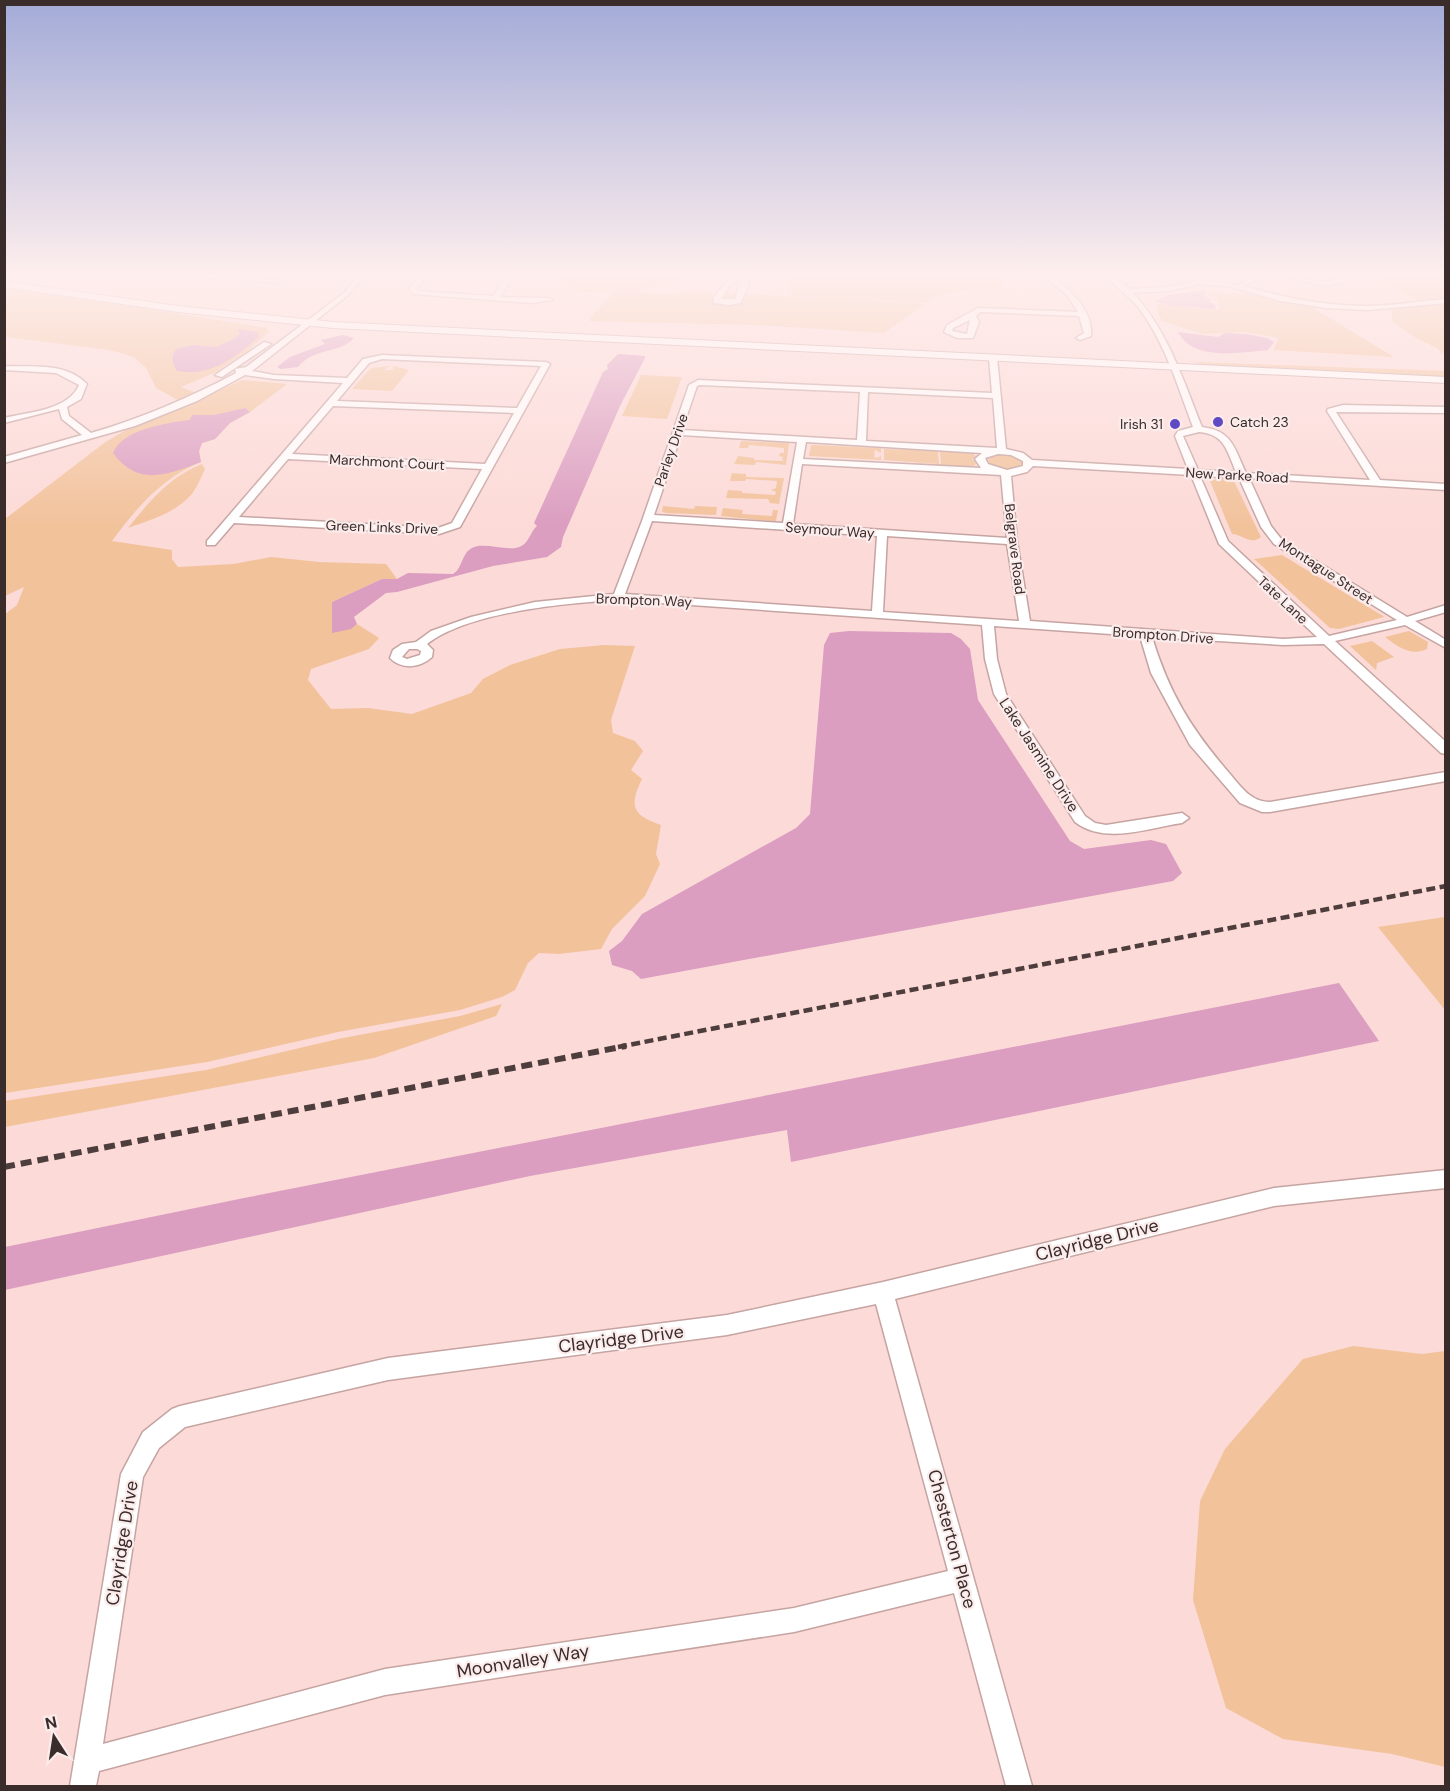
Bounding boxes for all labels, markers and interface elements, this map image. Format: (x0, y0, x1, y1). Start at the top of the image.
street label: Parley Drive (650, 411, 692, 489)
place label: Catch 23 (1230, 413, 1289, 431)
place label: Irish 31 (1120, 415, 1163, 433)
marker: Catch 23 (1211, 415, 1225, 429)
marker: Irish 31 (1168, 417, 1182, 431)
street label: Marchmont Court (329, 450, 445, 474)
street label: New Parke Road (1185, 463, 1289, 487)
street label: Belgrave Road (1001, 503, 1029, 595)
street label: Green Links Drive (325, 516, 439, 538)
street label: Seymour Way (785, 518, 875, 542)
street label: Montague Street (1276, 534, 1376, 608)
street label: Tate Lane (1254, 572, 1312, 628)
street label: Brompton Way (596, 589, 693, 611)
street label: Brompton Drive (1112, 622, 1214, 648)
street label: Lake Jasmine Drive (995, 694, 1083, 816)
street label: Clayridge Drive (1033, 1213, 1161, 1267)
street label: Clayridge Drive (557, 1319, 685, 1359)
street label: Chesterton Place (922, 1467, 982, 1611)
street label: Clayridge Drive (100, 1479, 144, 1607)
street label: Moonvalley Way (455, 1639, 591, 1683)
north arrow (24, 1707, 84, 1767)
text: N (43, 1711, 59, 1734)

